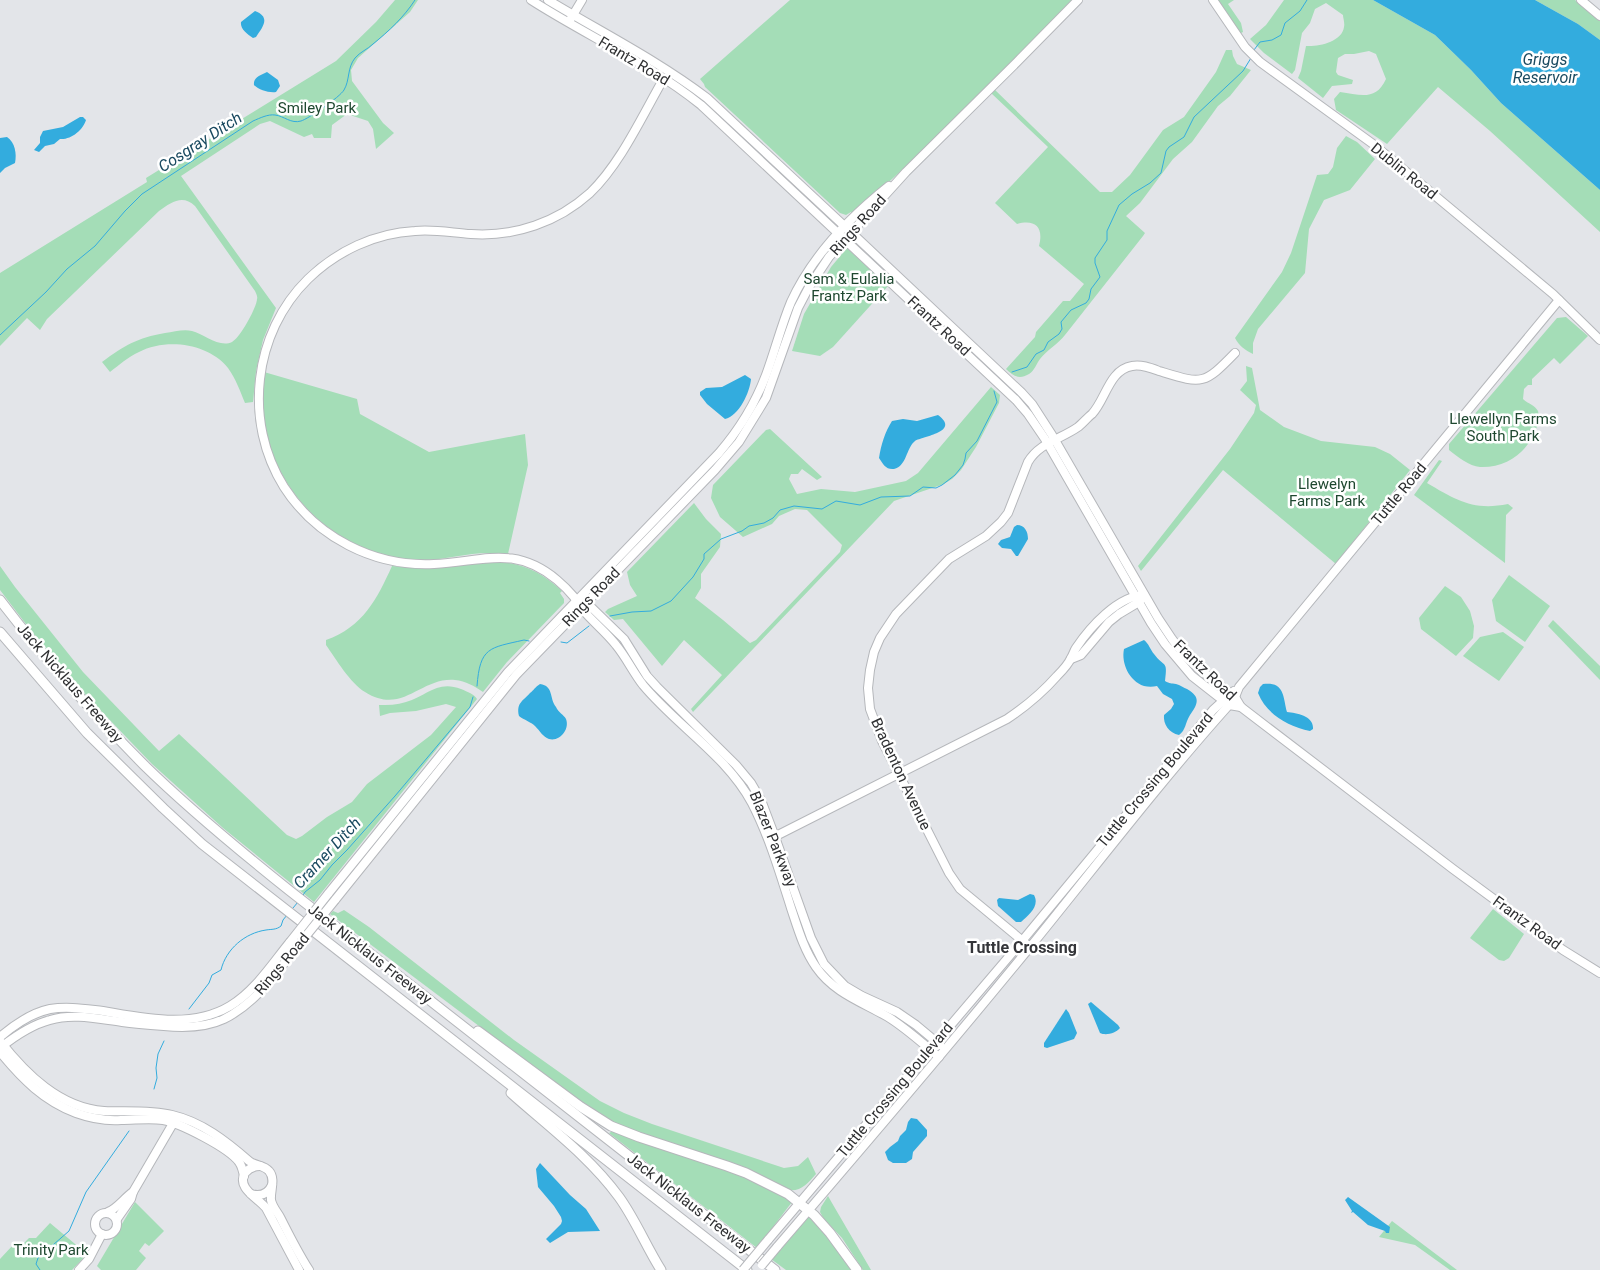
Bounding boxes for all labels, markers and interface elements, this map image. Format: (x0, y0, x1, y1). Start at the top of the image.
street label: Frantz Road (595, 33, 673, 89)
water label: Griggs Reservoir (1513, 50, 1578, 87)
park label: Smiley Park (278, 99, 357, 117)
water label: Cosgray Ditch (155, 108, 245, 176)
street label: Dublin Road (1367, 139, 1441, 203)
street label: Rings Road (826, 191, 890, 259)
park label: Sam & Eulalia Frantz Park (804, 270, 894, 305)
street label: Frantz Road (904, 292, 974, 360)
park label: Llewellyn Farms South Park (1449, 410, 1557, 445)
street label: Tuttle Road (1368, 459, 1430, 529)
park label: Llewelyn Farms Park (1289, 475, 1365, 510)
street label: Rings Road (558, 564, 624, 630)
street label: Jack Nicklaus Freeway (13, 620, 127, 746)
street label: Frantz Road (1170, 636, 1240, 704)
street label: Tuttle Crossing Boulevard (1093, 709, 1217, 851)
street label: Bradenton Avenue (867, 715, 935, 833)
street label: Blazer Parkway (746, 788, 800, 890)
water label: Cramer Ditch (289, 814, 365, 892)
street label: Frantz Road (1489, 892, 1565, 954)
street label: Jack Nicklaus Freeway (304, 900, 436, 1008)
street label: Rings Road (251, 929, 313, 999)
district label: Tuttle Crossing (967, 938, 1077, 957)
street label: Tuttle Crossing Boulevard (833, 1019, 957, 1161)
street label: Jack Nicklaus Freeway (623, 1149, 755, 1257)
park label: Trinity Park (13, 1241, 89, 1259)

